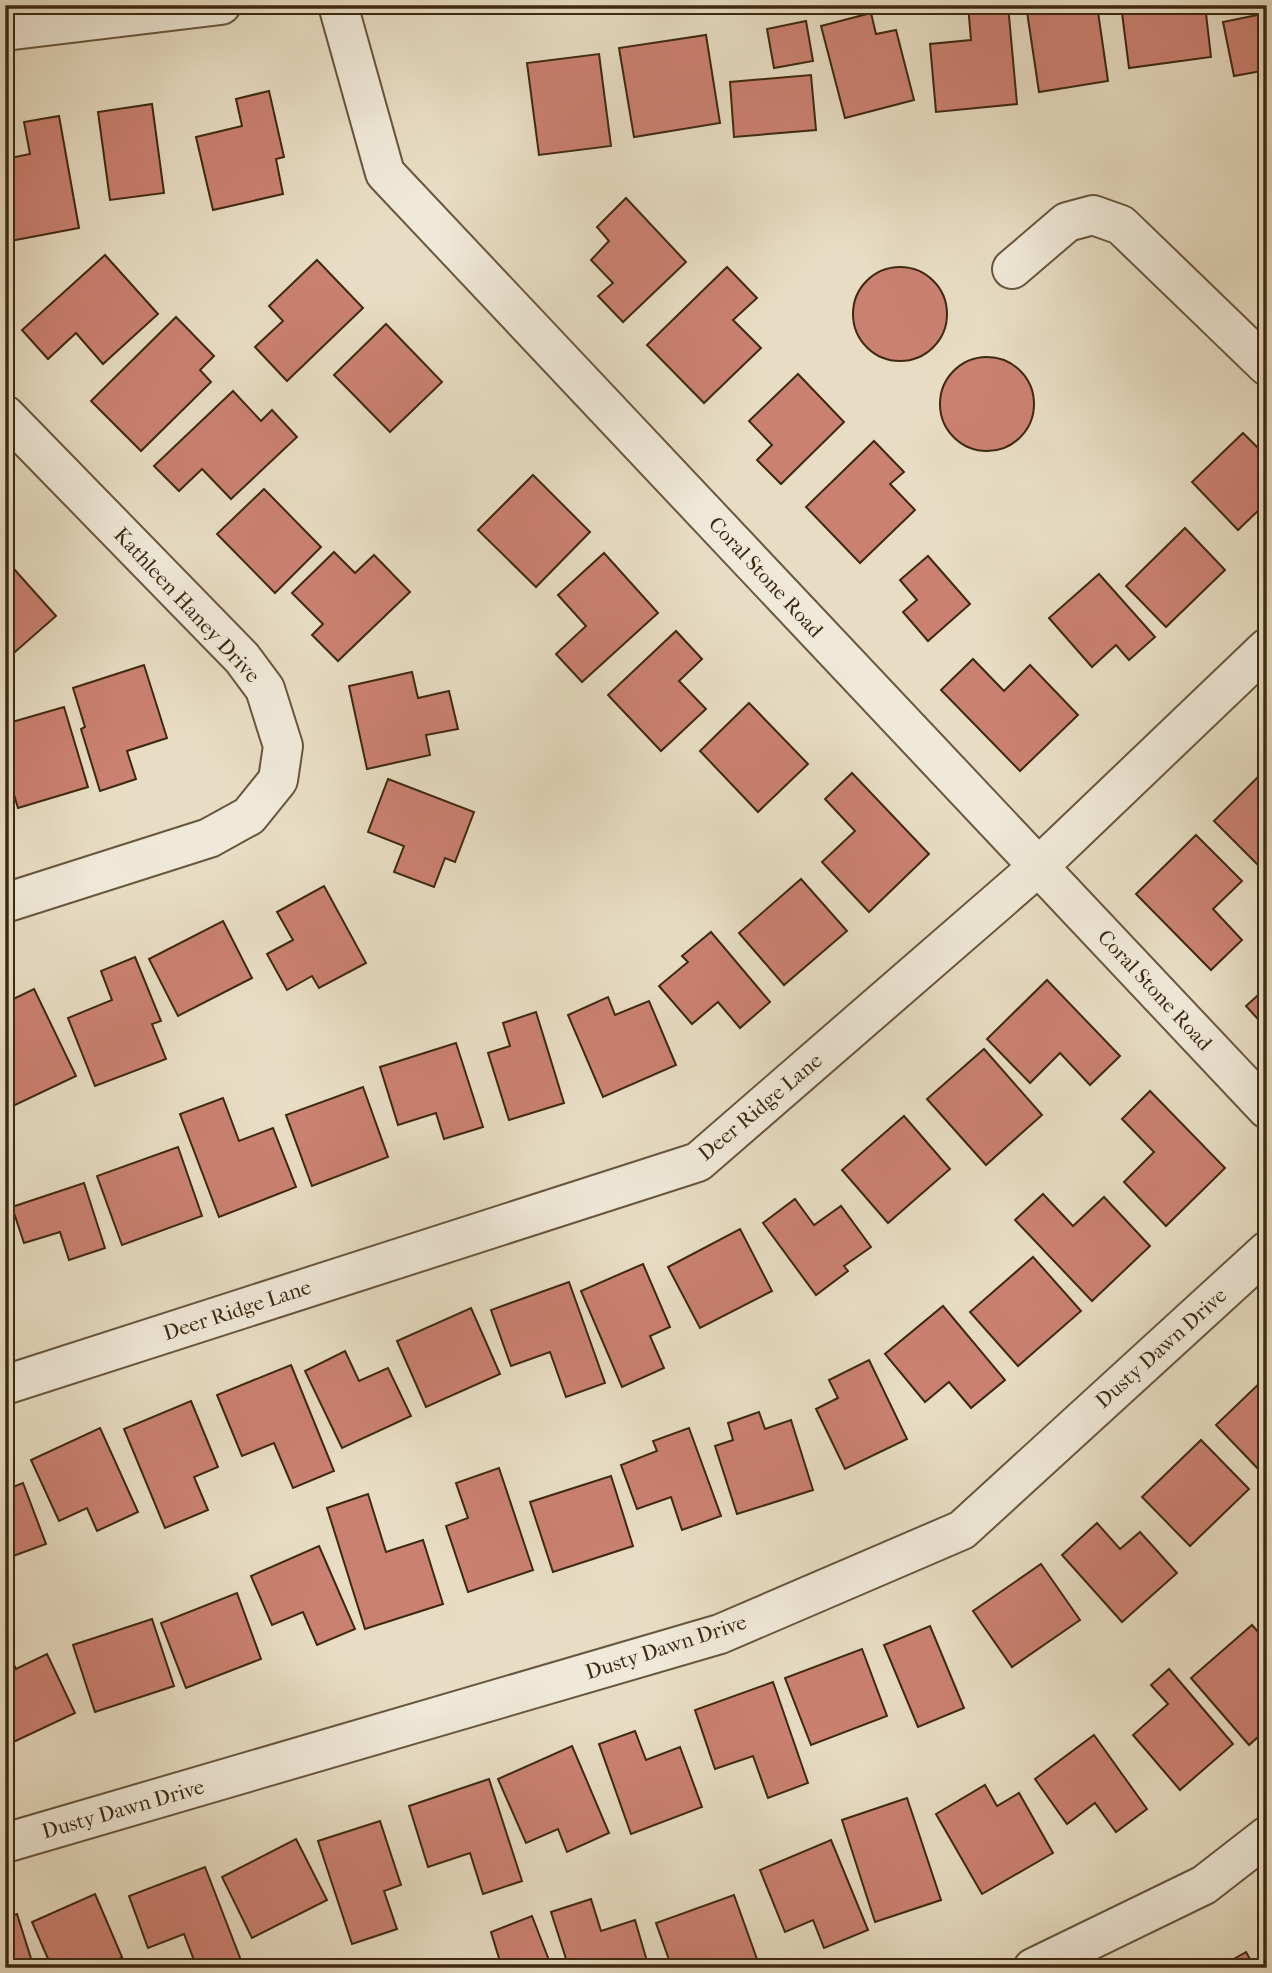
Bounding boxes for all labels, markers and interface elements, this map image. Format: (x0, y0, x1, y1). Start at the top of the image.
street label: Coral Stone Road (704, 512, 828, 643)
street label: Kathleen Haney Drive (109, 523, 265, 687)
street label: Coral Stone Road (1093, 925, 1217, 1056)
street label: Deer Ridge Lane (693, 1048, 827, 1166)
street label: Deer Ridge Lane (160, 1275, 314, 1345)
street label: Dusty Dawn Drive (1091, 1283, 1231, 1413)
street label: Dusty Dawn Drive (582, 1610, 750, 1684)
street label: Dusty Dawn Drive (39, 1774, 207, 1844)

